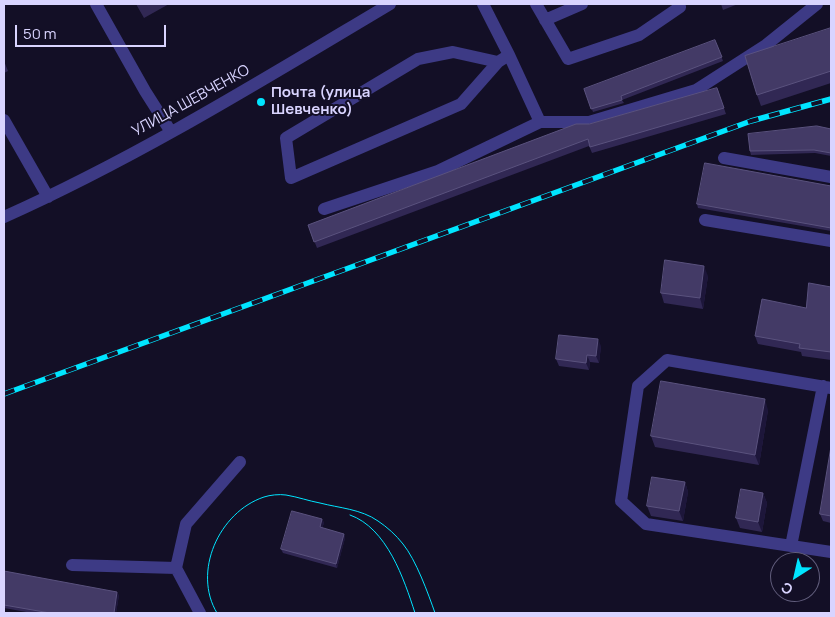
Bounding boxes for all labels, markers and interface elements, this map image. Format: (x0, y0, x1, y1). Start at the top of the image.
scale bar (18, 15, 169, 47)
text: 50 m (23, 23, 57, 44)
street label: УЛИЦА ШЕВЧЕНКО (129, 61, 253, 141)
place label: Почта (улица Шевченко) (271, 84, 370, 119)
marker: Почта (улица Шевченко) (255, 96, 267, 108)
north arrow (770, 552, 820, 602)
text: С (777, 578, 796, 600)

